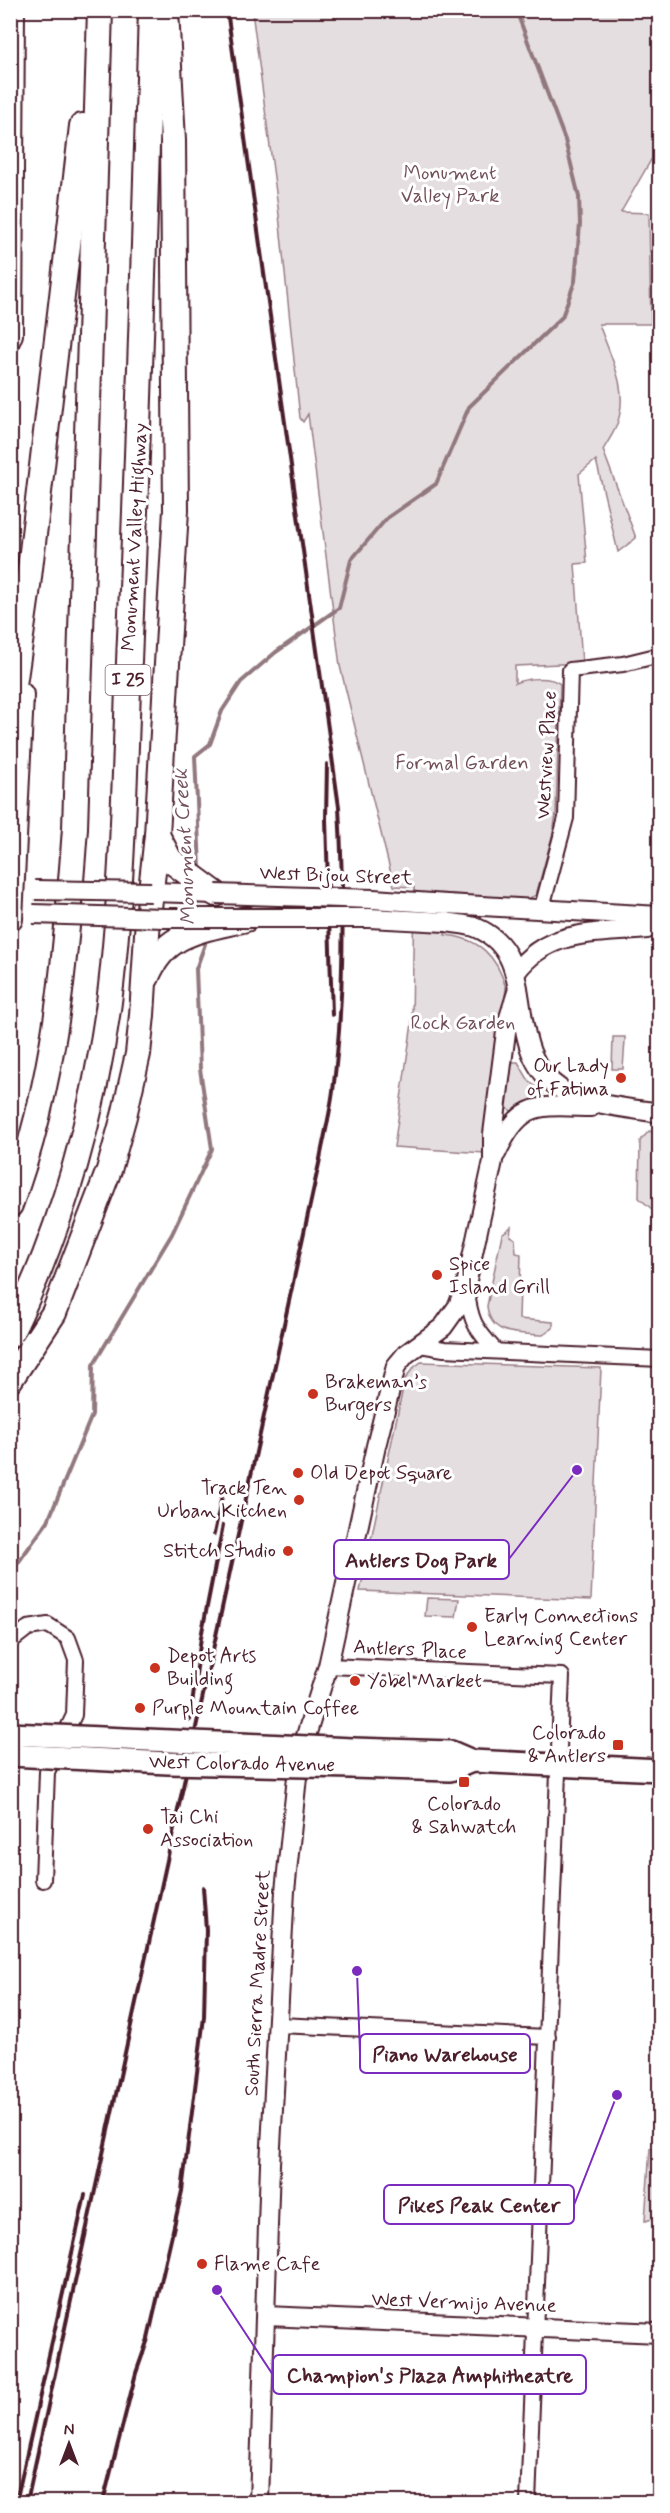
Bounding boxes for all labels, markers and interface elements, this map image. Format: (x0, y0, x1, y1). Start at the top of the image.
park label: Monument Valley Park (401, 160, 499, 210)
street label: Monument Valley Highway (116, 422, 156, 652)
road number: I 25 (106, 665, 150, 695)
street label: Westview Place (530, 690, 564, 820)
park label: Formal Garden (395, 750, 529, 777)
water label: Monument Creek (167, 767, 203, 926)
street label: West Bijou Street (259, 860, 413, 892)
park label: Rock Garden (411, 1010, 515, 1037)
place label: Our Lady of Fatima (527, 1053, 609, 1103)
marker: Our Lady of Fatima (614, 1071, 628, 1085)
place label: Spice Island Grill (449, 1251, 550, 1301)
marker: Spice Island Grill (430, 1268, 444, 1282)
place label: Brakeman’s Burgers (325, 1369, 427, 1420)
marker: Brakeman’s Burgers (306, 1387, 320, 1401)
place label: Old Depot Square (310, 1460, 452, 1487)
marker: Old Depot Square (291, 1466, 305, 1480)
place label: Track Ten Urban Kitchen (157, 1475, 287, 1525)
marker: Track Ten Urban Kitchen (292, 1493, 306, 1507)
place label: Stitch Studio (163, 1538, 276, 1565)
callout: Antlers Dog Park (334, 1540, 509, 1579)
marker: Stitch Studio (281, 1544, 295, 1558)
text: Antlers Dog Park (345, 1547, 497, 1575)
place label: Early Connections Learning Center (484, 1603, 638, 1655)
marker: Early Connections Learning Center (465, 1620, 479, 1634)
street label: Antlers Place (353, 1634, 467, 1666)
place label: Depot Arts Building (167, 1643, 256, 1695)
marker: Depot Arts Building (148, 1661, 162, 1675)
place label: Yobel Market (367, 1668, 482, 1695)
marker: Yobel Market (348, 1674, 362, 1688)
place label: Purple Mountain Coffee (152, 1695, 359, 1722)
marker: Purple Mountain Coffee (133, 1701, 147, 1715)
place label: Colorado & Antlers (528, 1720, 606, 1770)
marker: Colorado & Antlers (611, 1738, 625, 1752)
street label: West Colorado Avenue (149, 1749, 335, 1779)
marker: Colorado & Sahwatch (457, 1775, 471, 1789)
place label: Colorado & Sahwatch (412, 1791, 516, 1841)
place label: Tai Chi Association (160, 1804, 253, 1854)
marker: Tai Chi Association (141, 1822, 155, 1836)
street label: South Sierra Madre Street (239, 1869, 277, 2097)
callout: Piano Warehouse (360, 2034, 530, 2073)
text: Piano Warehouse (372, 2041, 518, 2069)
callout: Pikes Peak Center (384, 2185, 574, 2224)
text: Pikes Peak Center (398, 2192, 561, 2220)
place label: Flame Cafe (214, 2251, 320, 2278)
marker: Flame Cafe (195, 2257, 209, 2271)
street label: West Vermijo Avenue (371, 2286, 557, 2320)
callout: Champion's Plaza Amphitheatre (273, 2355, 586, 2394)
text: Champion's Plaza Amphitheatre (287, 2362, 573, 2390)
north arrow (39, 2414, 99, 2474)
text: N (64, 2420, 74, 2441)

